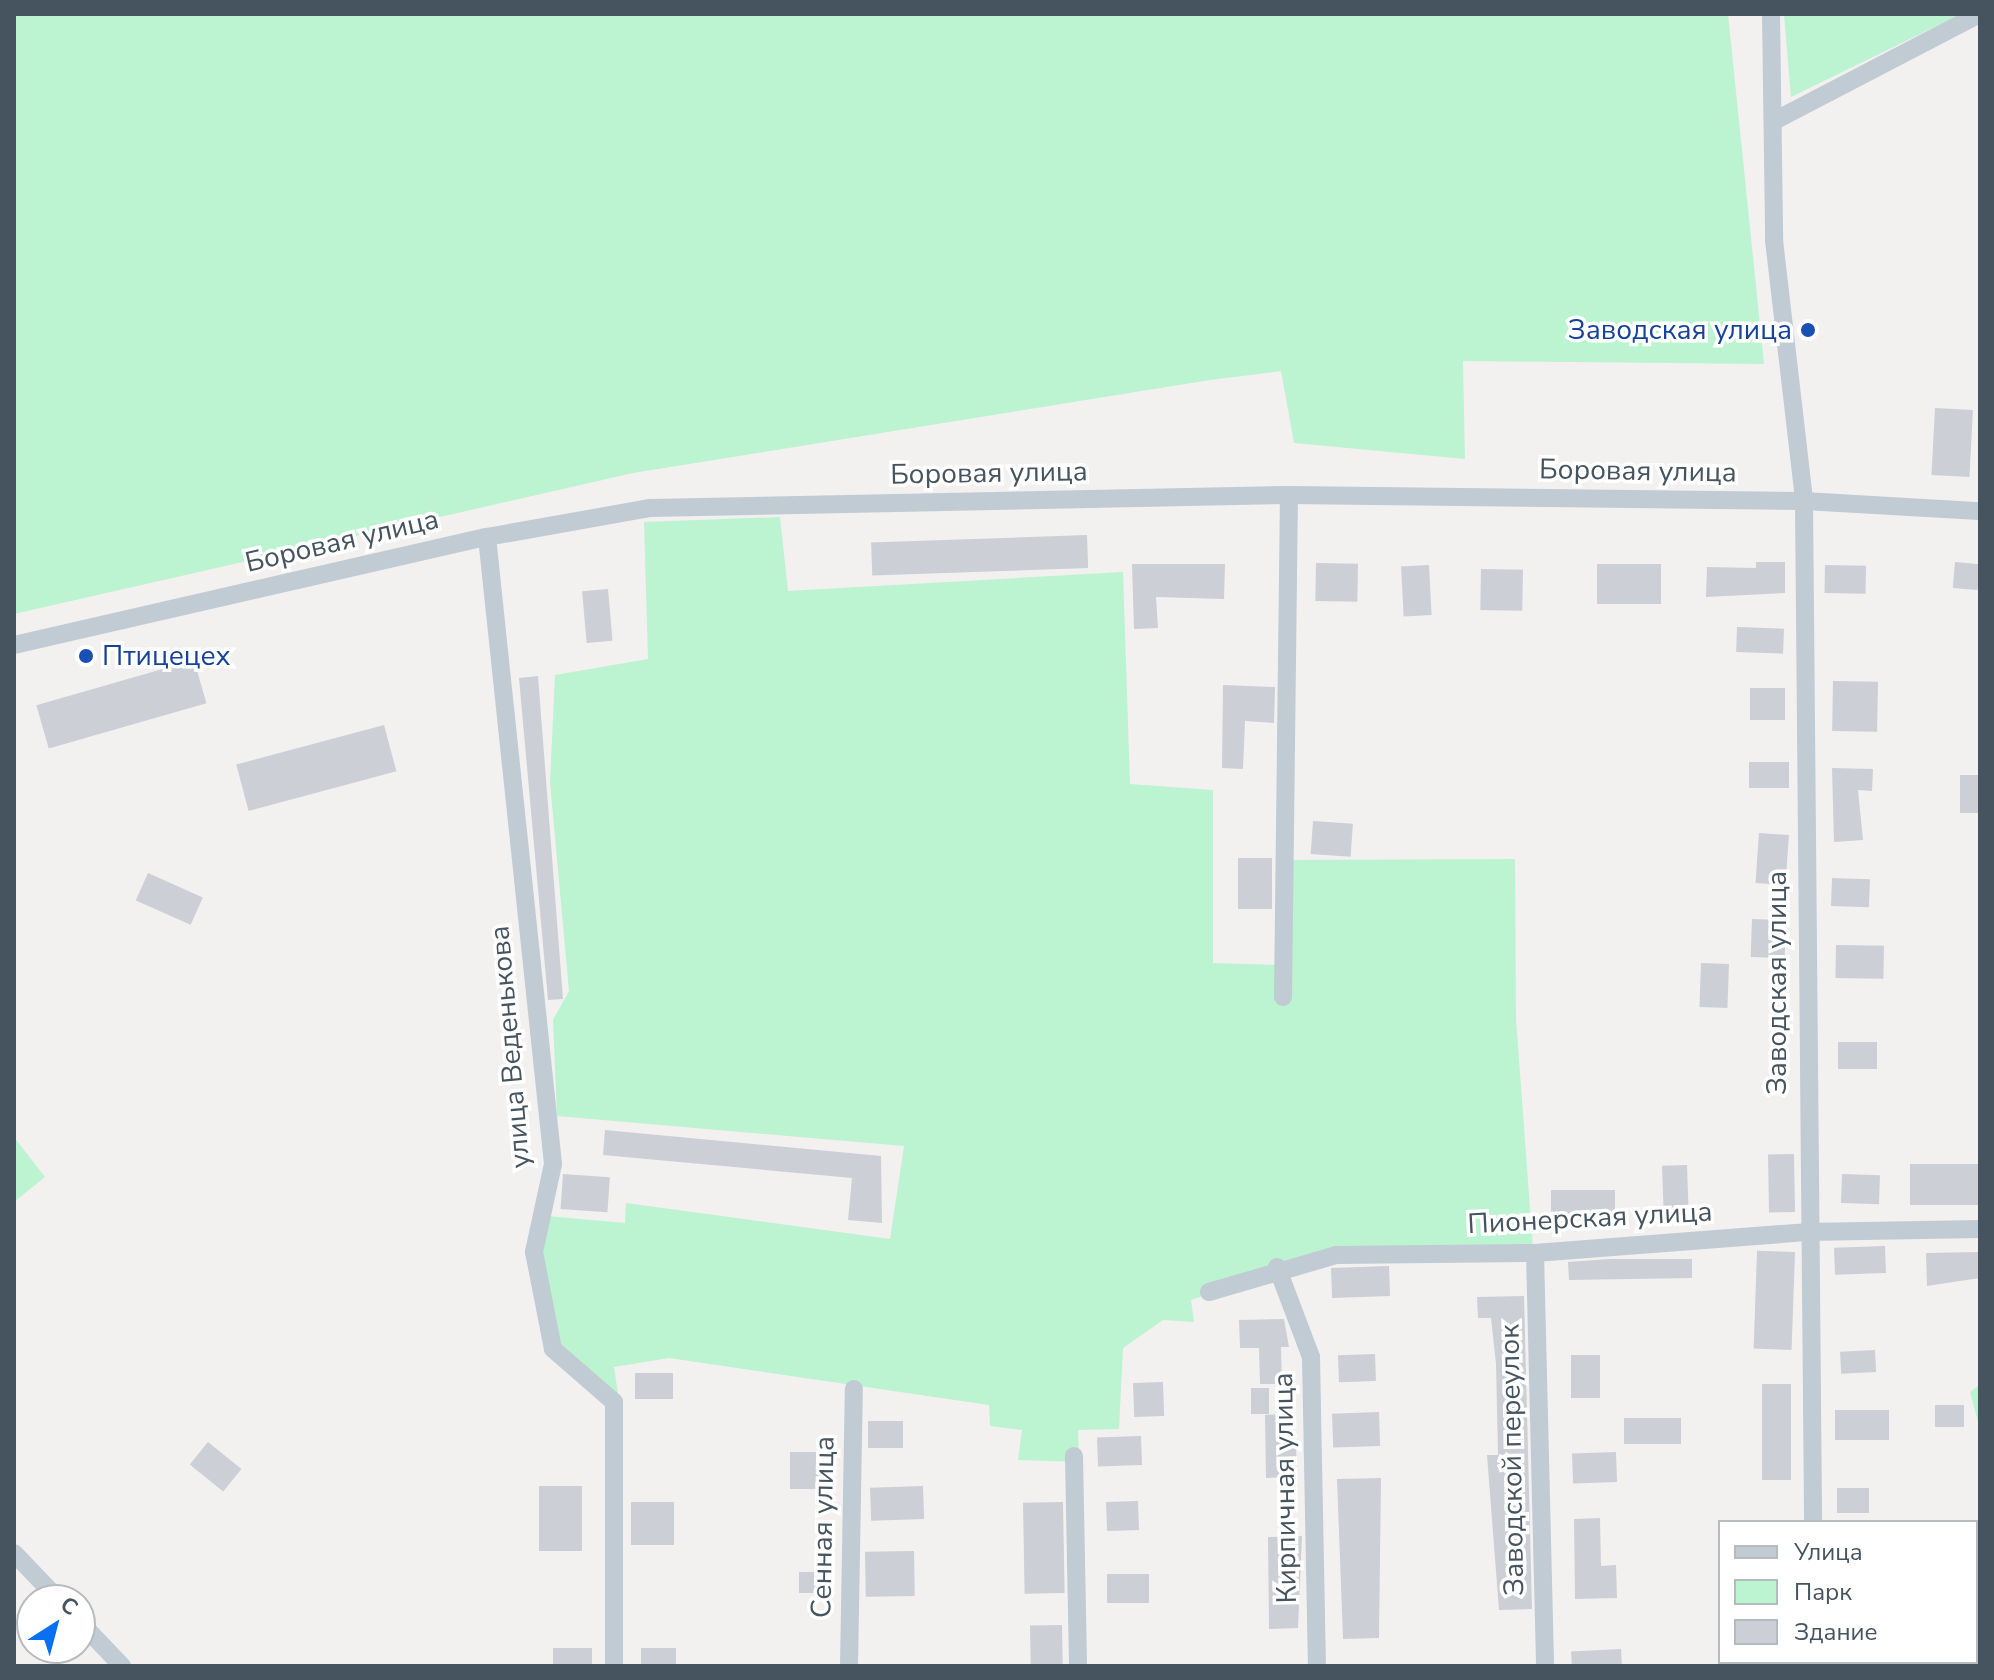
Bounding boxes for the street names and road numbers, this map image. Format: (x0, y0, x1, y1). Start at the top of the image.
street label: Боровая улица (1539, 452, 1737, 490)
street label: Боровая улица (890, 454, 1088, 492)
street label: Боровая улица (242, 502, 442, 580)
street label: Заводская улица (1760, 871, 1794, 1095)
street label: улица Веденькова (483, 924, 537, 1170)
street label: Пионерская улица (1467, 1195, 1713, 1241)
street label: Заводской переулок (1493, 1324, 1531, 1596)
street label: Кирпичная улица (1266, 1372, 1304, 1604)
street label: Сенная улица (805, 1436, 841, 1618)

